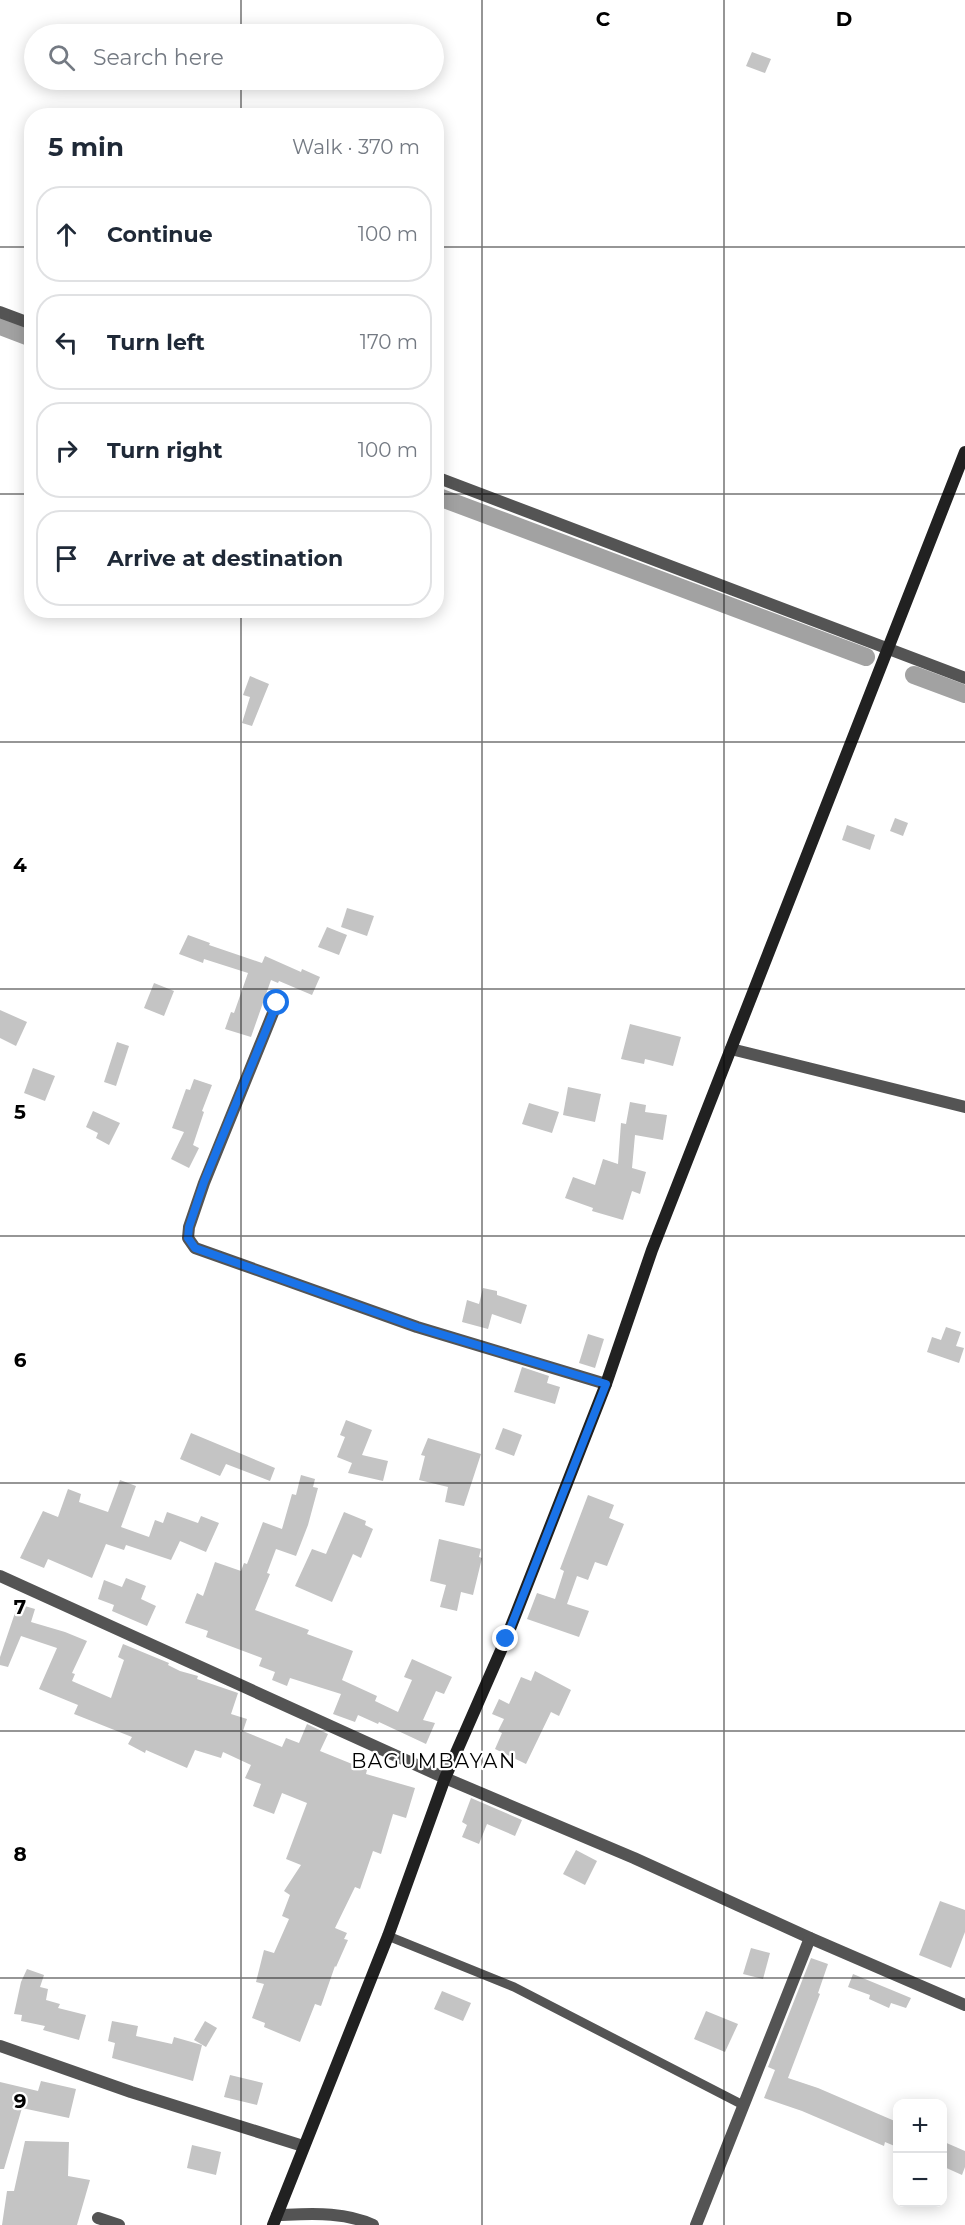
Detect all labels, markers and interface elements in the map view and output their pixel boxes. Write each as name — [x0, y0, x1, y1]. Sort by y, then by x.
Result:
text: C — [596, 7, 611, 31]
text: D — [836, 7, 852, 31]
search box — [24, 24, 444, 90]
icon: search — [45, 41, 78, 74]
text: Search here — [93, 44, 224, 71]
text: 5 min — [48, 131, 124, 163]
text: Walk · 370 m — [292, 135, 420, 159]
icon: ahead — [50, 218, 83, 251]
text: Continue — [107, 221, 213, 248]
text: 100 m — [358, 222, 418, 246]
icon: left — [50, 326, 83, 359]
text: Turn left — [107, 329, 205, 356]
text: 170 m — [360, 330, 418, 354]
icon: right — [50, 434, 83, 467]
text: Turn right — [107, 437, 222, 464]
text: 100 m — [358, 438, 418, 462]
icon: arrive — [50, 542, 83, 575]
text: Arrive at destination — [107, 545, 343, 572]
text: 4 — [13, 853, 27, 877]
route start — [263, 989, 289, 1015]
text: 5 — [14, 1100, 26, 1124]
text: 6 — [14, 1348, 27, 1372]
text: 7 — [14, 1595, 26, 1619]
route end — [492, 1625, 518, 1651]
district label: BAGUMBAYAN — [351, 1749, 517, 1773]
text: 8 — [13, 1842, 27, 1866]
text: 9 — [14, 2089, 26, 2113]
map controls — [893, 2099, 947, 2207]
button: + — [893, 2099, 947, 2153]
button: − — [893, 2153, 947, 2207]

